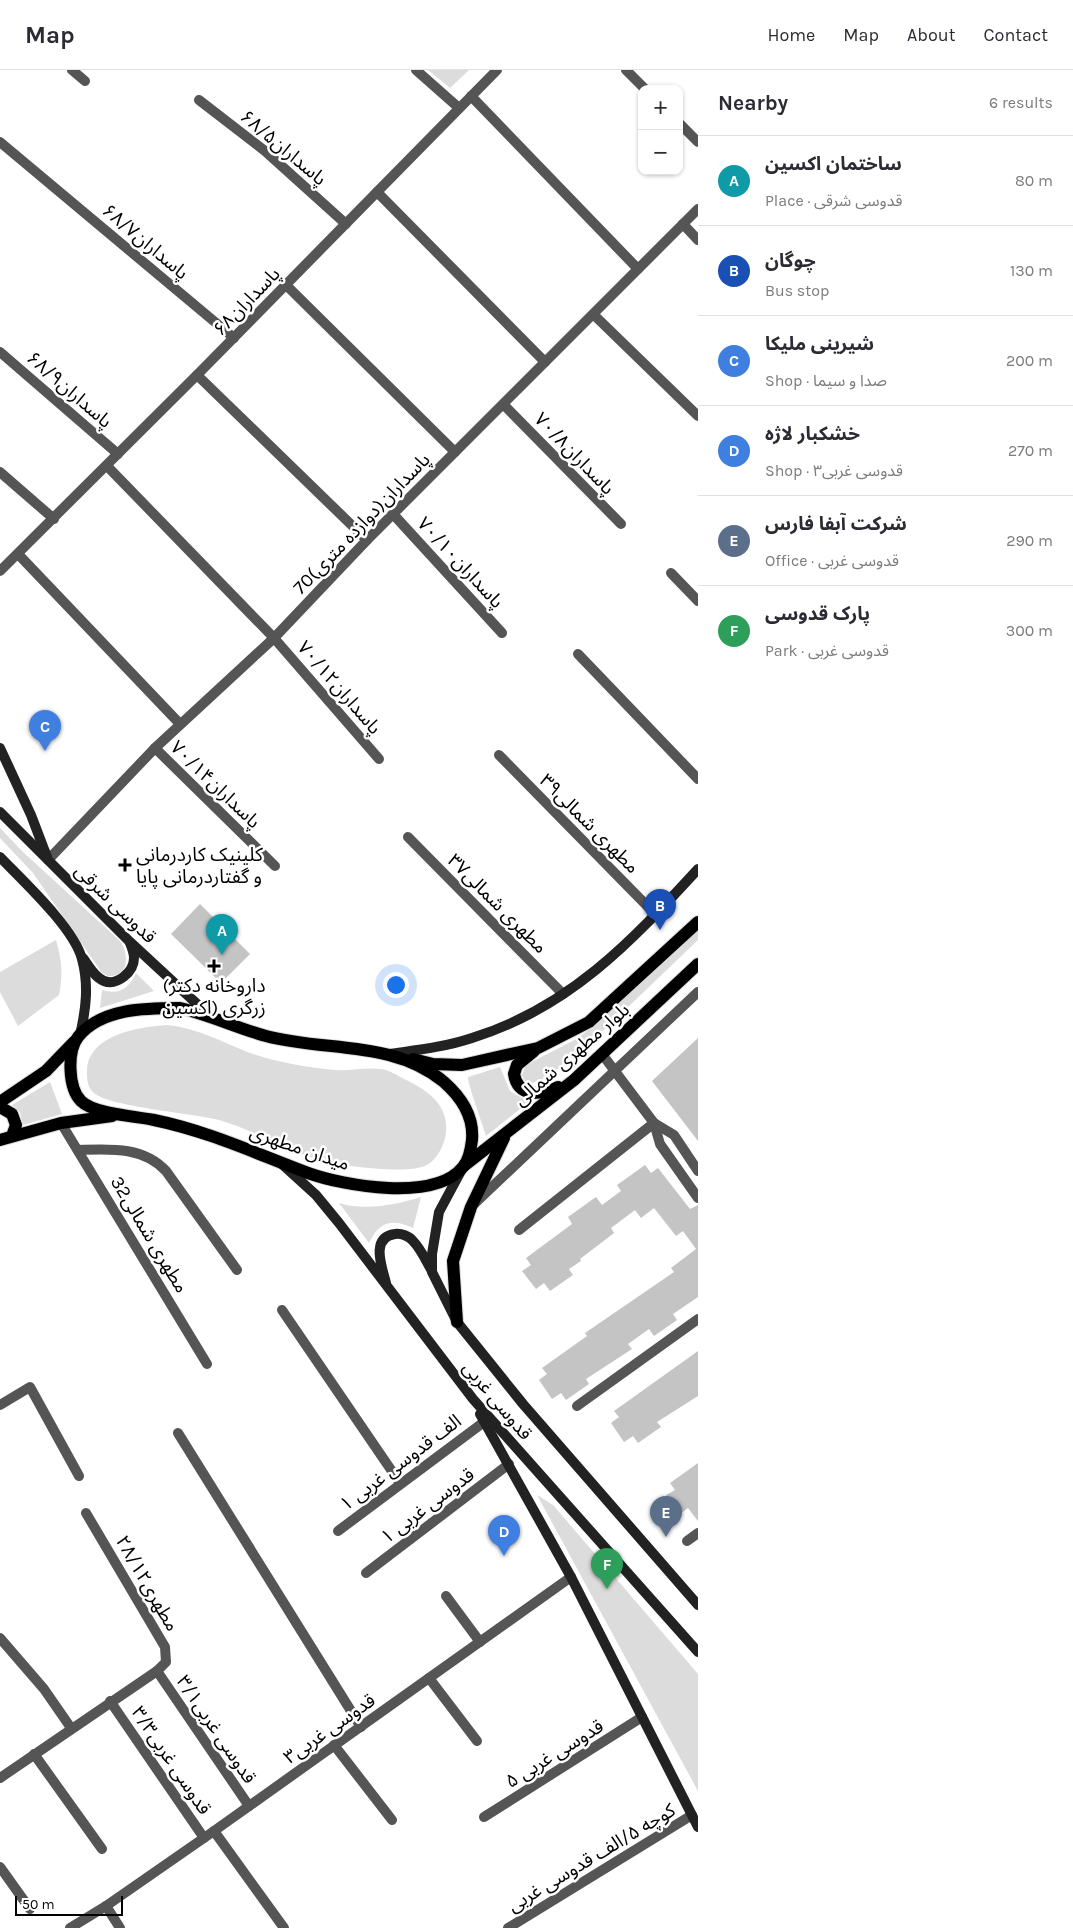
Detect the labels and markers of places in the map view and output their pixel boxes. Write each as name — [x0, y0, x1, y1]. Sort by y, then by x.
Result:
pin: C — [29, 710, 61, 751]
place label: کلینیک کاردرمانی و گفتاردرمانی پایا — [136, 844, 264, 889]
marker: کلینیک کاردرمانی و گفتاردرمانی پایا — [118, 858, 132, 872]
pin: B — [644, 889, 676, 930]
pin: A — [206, 914, 238, 955]
marker: (داروخانه دکتر زرگری (اکسین — [208, 960, 220, 972]
place label: (داروخانه دکتر زرگری (اکسین — [162, 975, 266, 1019]
pin: E — [650, 1496, 682, 1537]
pin: D — [488, 1515, 520, 1556]
pin: F — [591, 1548, 623, 1589]

